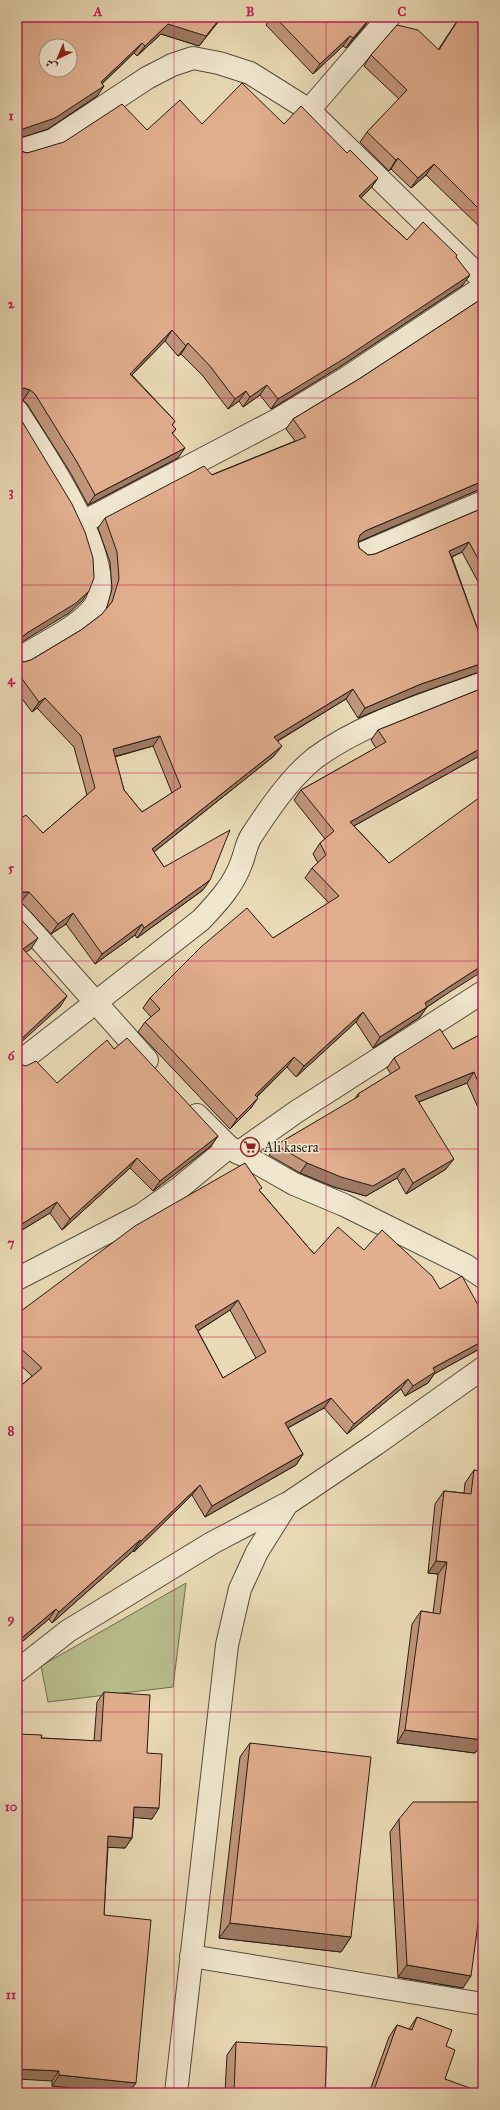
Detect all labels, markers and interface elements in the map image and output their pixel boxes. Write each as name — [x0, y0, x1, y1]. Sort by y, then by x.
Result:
text: A — [93, 4, 103, 20]
text: B — [246, 4, 255, 20]
text: C — [398, 4, 407, 20]
north arrow — [38, 38, 78, 78]
text: ش — [43, 56, 60, 73]
text: 1 — [8, 108, 14, 124]
text: 2 — [8, 296, 15, 312]
text: 3 — [8, 484, 14, 500]
text: 4 — [7, 672, 15, 688]
text: 5 — [8, 860, 15, 876]
text: 6 — [8, 1048, 16, 1064]
supermarket icon: Ali kasera — [239, 1136, 261, 1158]
place label: Ali kasera — [263, 1139, 319, 1156]
text: 7 — [8, 1235, 15, 1251]
text: 8 — [8, 1423, 15, 1439]
text: 9 — [8, 1611, 15, 1627]
text: 10 — [5, 1799, 18, 1815]
text: 11 — [6, 1987, 16, 2003]

